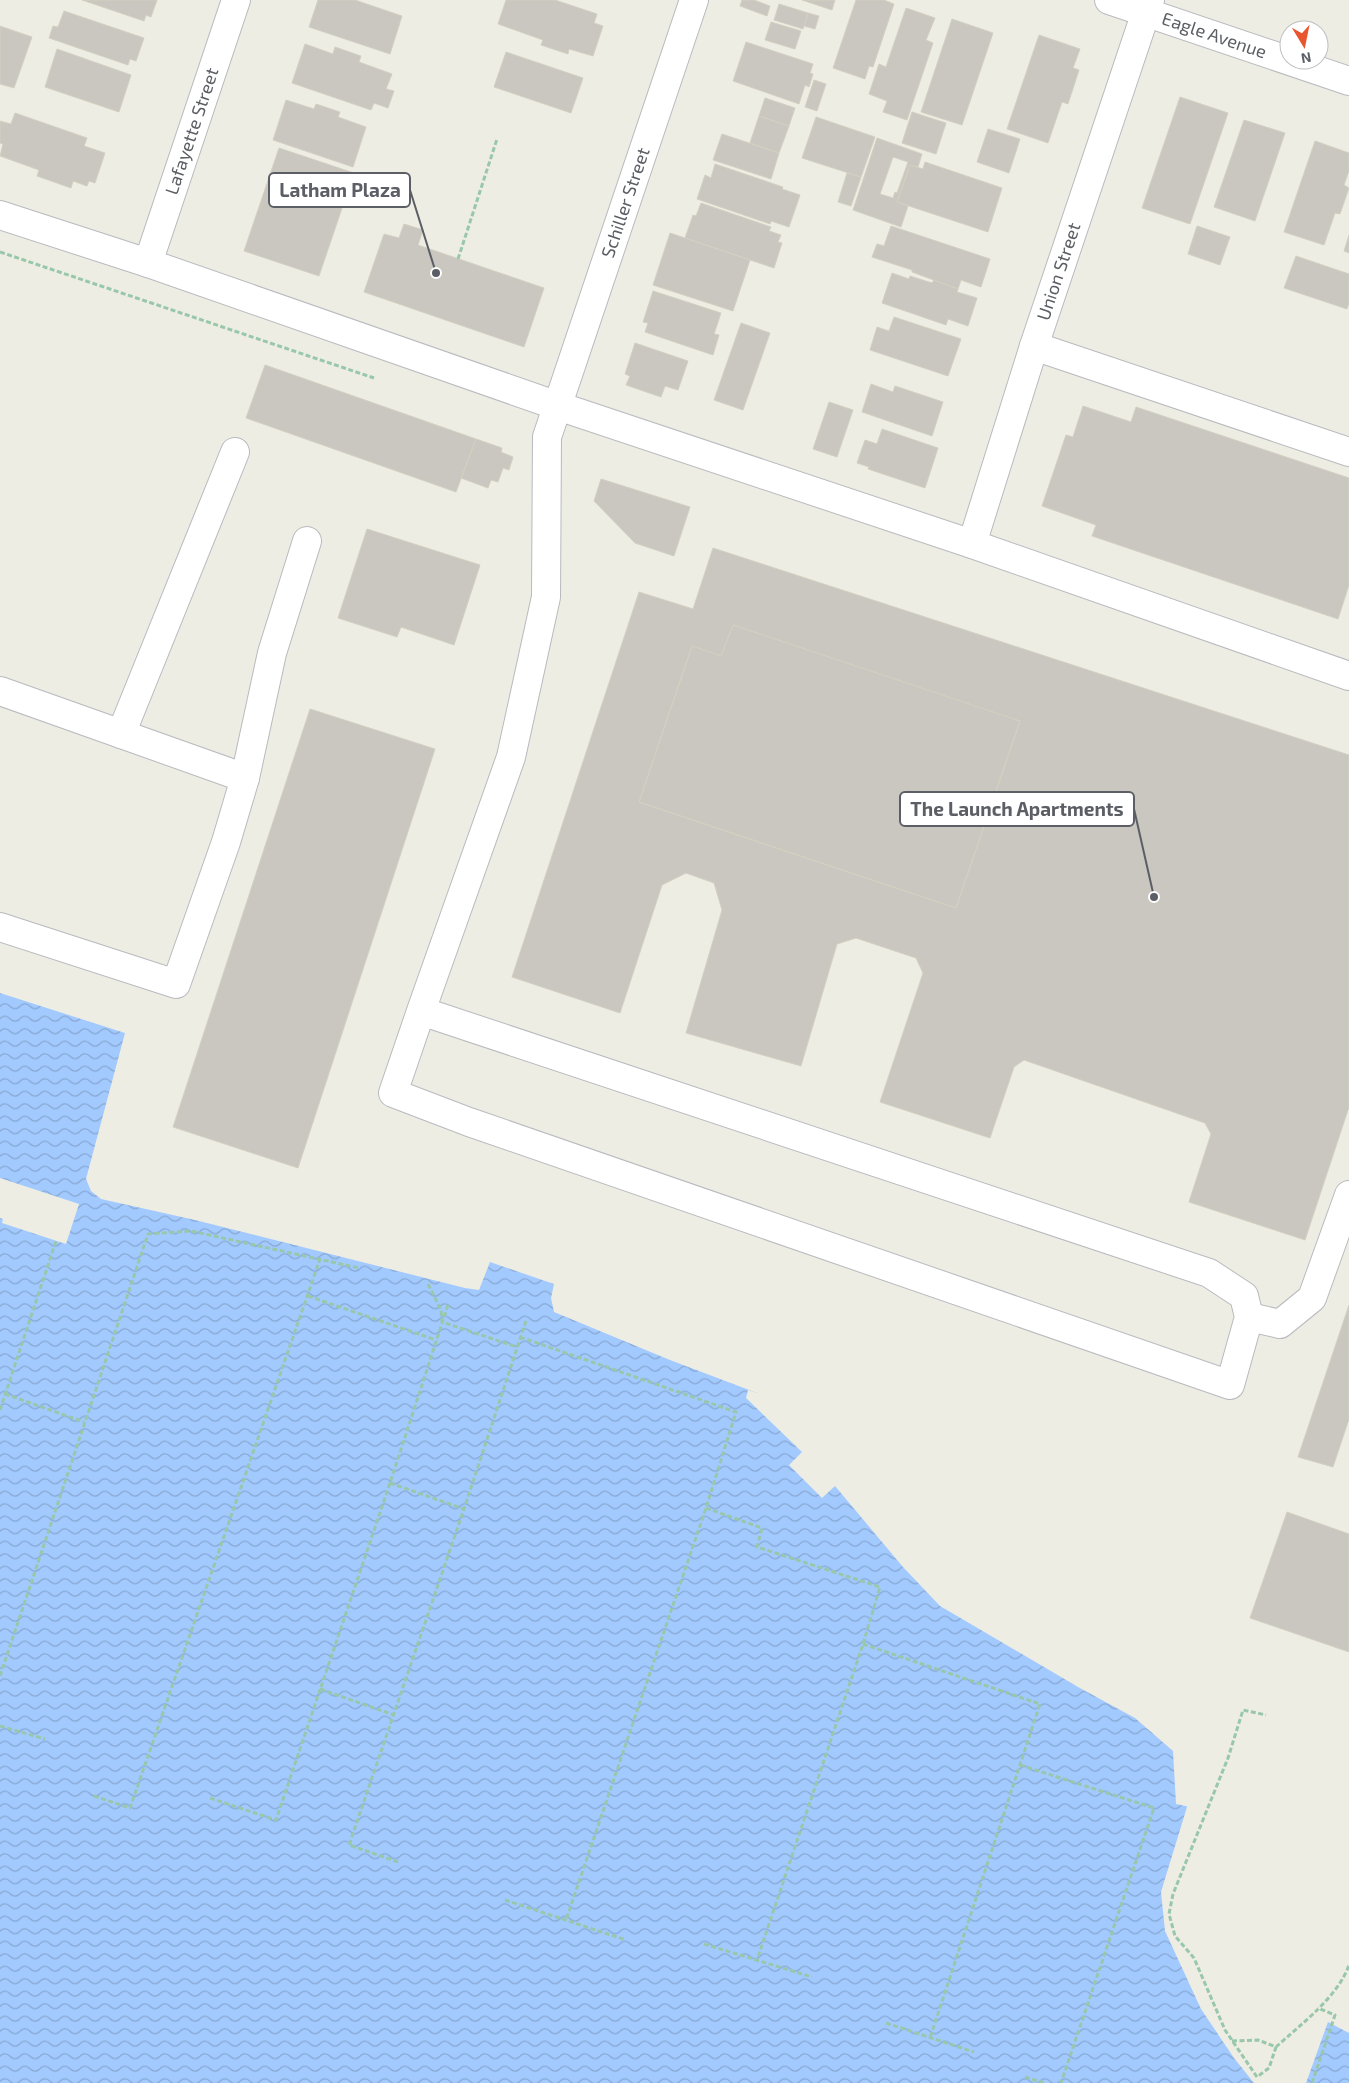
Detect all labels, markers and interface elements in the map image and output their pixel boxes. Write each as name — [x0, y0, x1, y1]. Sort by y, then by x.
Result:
street label: Eagle Avenue — [1159, 7, 1270, 62]
north arrow — [1279, 20, 1329, 70]
text: N — [1300, 49, 1313, 68]
street label: Lafayette Street — [160, 64, 223, 197]
street label: Schiller Street — [596, 144, 654, 261]
callout: Latham Plaza — [269, 173, 410, 207]
text: Latham Plaza — [279, 178, 401, 201]
street label: Union Street — [1031, 219, 1085, 323]
callout: The Launch Apartments — [900, 792, 1134, 826]
text: The Launch Apartments — [910, 797, 1124, 820]

